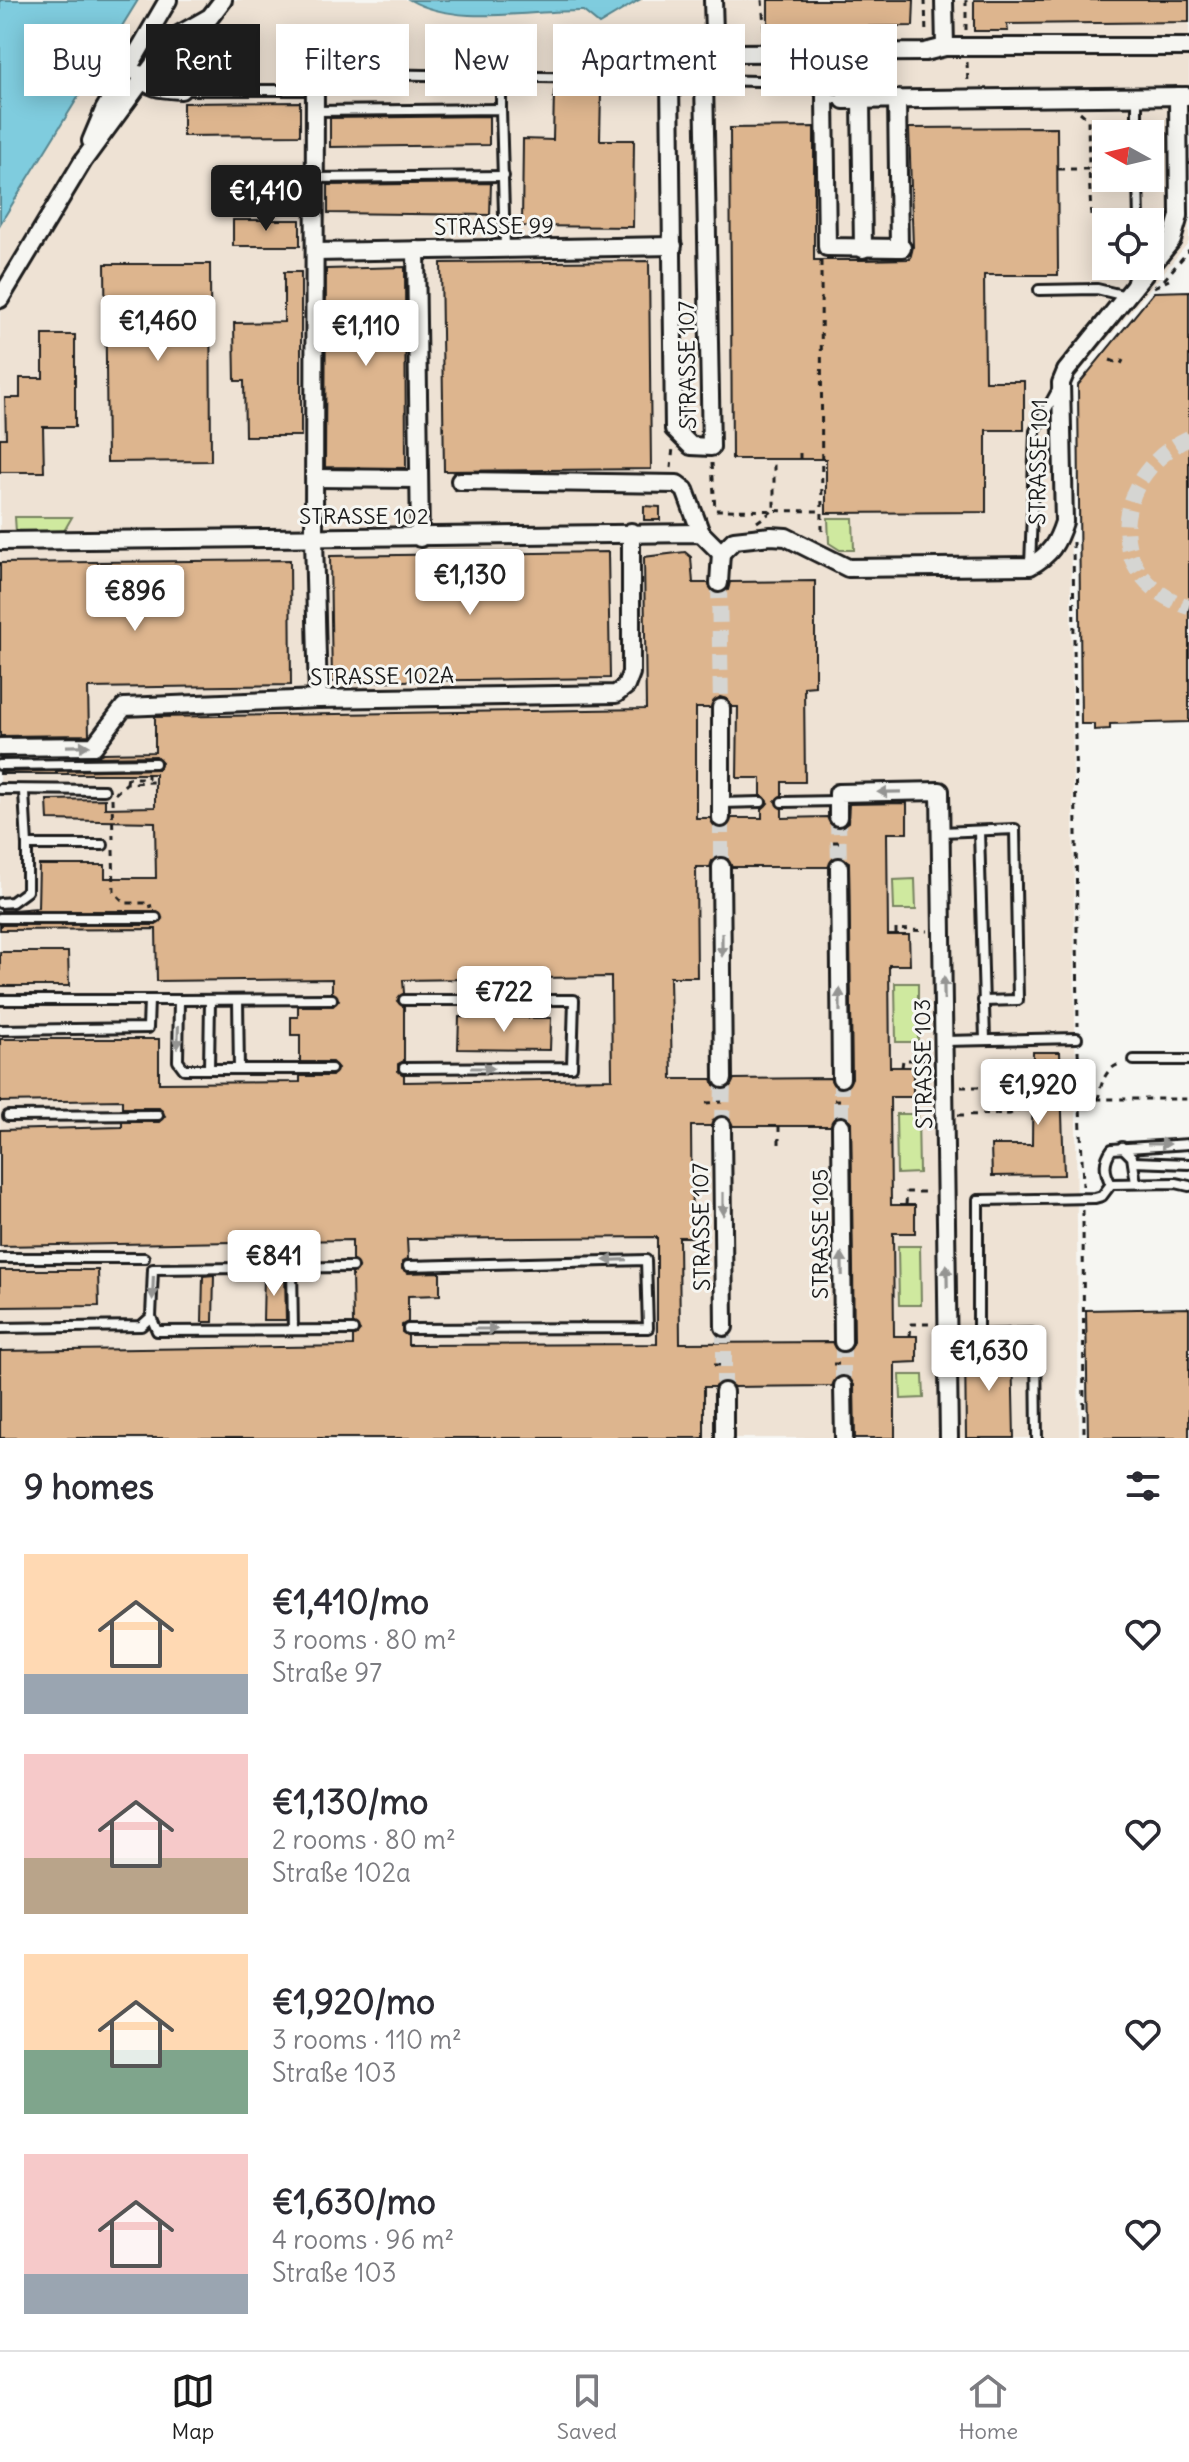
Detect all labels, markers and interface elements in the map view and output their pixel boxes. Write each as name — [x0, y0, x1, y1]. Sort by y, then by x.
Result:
chip: Buy — [24, 24, 130, 96]
chip: Rent — [146, 24, 260, 96]
chip: Filters — [276, 24, 409, 96]
chip: New — [425, 24, 537, 96]
chip: Apartment — [553, 24, 745, 96]
chip: House — [761, 24, 897, 96]
north arrow — [1092, 120, 1164, 192]
map controls — [1092, 120, 1164, 280]
pin: €1,410 — [201, 165, 331, 233]
text: €1,410 — [229, 174, 303, 207]
button: locate — [1092, 208, 1164, 280]
street label: STRASSE 99 — [434, 211, 554, 241]
pin: €1,460 — [93, 295, 223, 363]
pin: €1,110 — [301, 300, 431, 368]
street label: STRASSE 107 — [672, 300, 702, 429]
text: €1,460 — [119, 304, 197, 337]
text: €1,110 — [332, 309, 400, 342]
street label: STRASSE 101 — [1023, 399, 1053, 525]
street label: STRASSE 102 — [299, 502, 429, 530]
pin: €1,130 — [405, 549, 535, 617]
text: €1,130 — [433, 558, 507, 591]
pin: €896 — [88, 565, 182, 633]
text: €896 — [104, 574, 166, 607]
street label: STRASSE 102A — [310, 661, 454, 691]
one-way arrow — [66, 740, 91, 752]
one-way arrow — [876, 786, 901, 798]
one-way arrow — [716, 933, 728, 958]
pin: €722 — [457, 966, 551, 1034]
text: €722 — [475, 975, 533, 1008]
one-way arrow — [937, 975, 950, 1000]
one-way arrow — [834, 987, 846, 1012]
street label: STRASSE 103 — [908, 999, 938, 1129]
one-way arrow — [172, 1025, 185, 1050]
pin: €1,920 — [973, 1059, 1103, 1127]
one-way arrow — [470, 1062, 495, 1074]
text: €1,920 — [999, 1068, 1077, 1101]
one-way arrow — [1147, 1138, 1172, 1151]
street label: STRASSE 107 — [686, 1162, 716, 1291]
street label: STRASSE 105 — [806, 1169, 834, 1299]
one-way arrow — [717, 1192, 729, 1217]
pin: €841 — [227, 1230, 321, 1298]
text: €841 — [246, 1239, 302, 1272]
one-way arrow — [836, 1251, 848, 1276]
one-way arrow — [602, 1254, 627, 1267]
one-way arrow — [941, 1263, 953, 1288]
one-way arrow — [146, 1276, 159, 1301]
one-way arrow — [474, 1323, 499, 1335]
pin: €1,630 — [924, 1325, 1054, 1393]
text: €1,630 — [949, 1334, 1029, 1367]
icon: filters — [1121, 1464, 1165, 1508]
text: 9 homes — [24, 1465, 154, 1508]
text: €1,410/mo — [272, 1580, 429, 1623]
icon: home — [88, 1586, 184, 1682]
icon: heart — [1121, 1612, 1165, 1656]
text: 3 rooms · 80 m² — [272, 1623, 456, 1656]
text: Straße 97 — [272, 1656, 382, 1689]
text: €1,130/mo — [272, 1780, 428, 1823]
icon: home — [88, 1786, 184, 1882]
icon: heart — [1121, 1812, 1165, 1856]
text: 2 rooms · 80 m² — [272, 1823, 456, 1856]
text: Straße 102a — [272, 1856, 411, 1889]
text: €1,920/mo — [272, 1980, 435, 2023]
icon: home — [88, 1986, 184, 2082]
icon: heart — [1121, 2012, 1165, 2056]
text: 3 rooms · 110 m² — [272, 2023, 462, 2056]
text: Straße 103 — [272, 2056, 397, 2089]
text: €1,630/mo — [272, 2180, 436, 2223]
icon: home — [88, 2186, 184, 2282]
icon: heart — [1121, 2212, 1165, 2256]
text: 4 rooms · 96 m² — [272, 2223, 454, 2256]
text: Straße 103 — [272, 2256, 397, 2289]
tab: Map — [171, 2369, 215, 2445]
tab: Saved — [557, 2369, 617, 2445]
tab: Home — [959, 2369, 1018, 2445]

